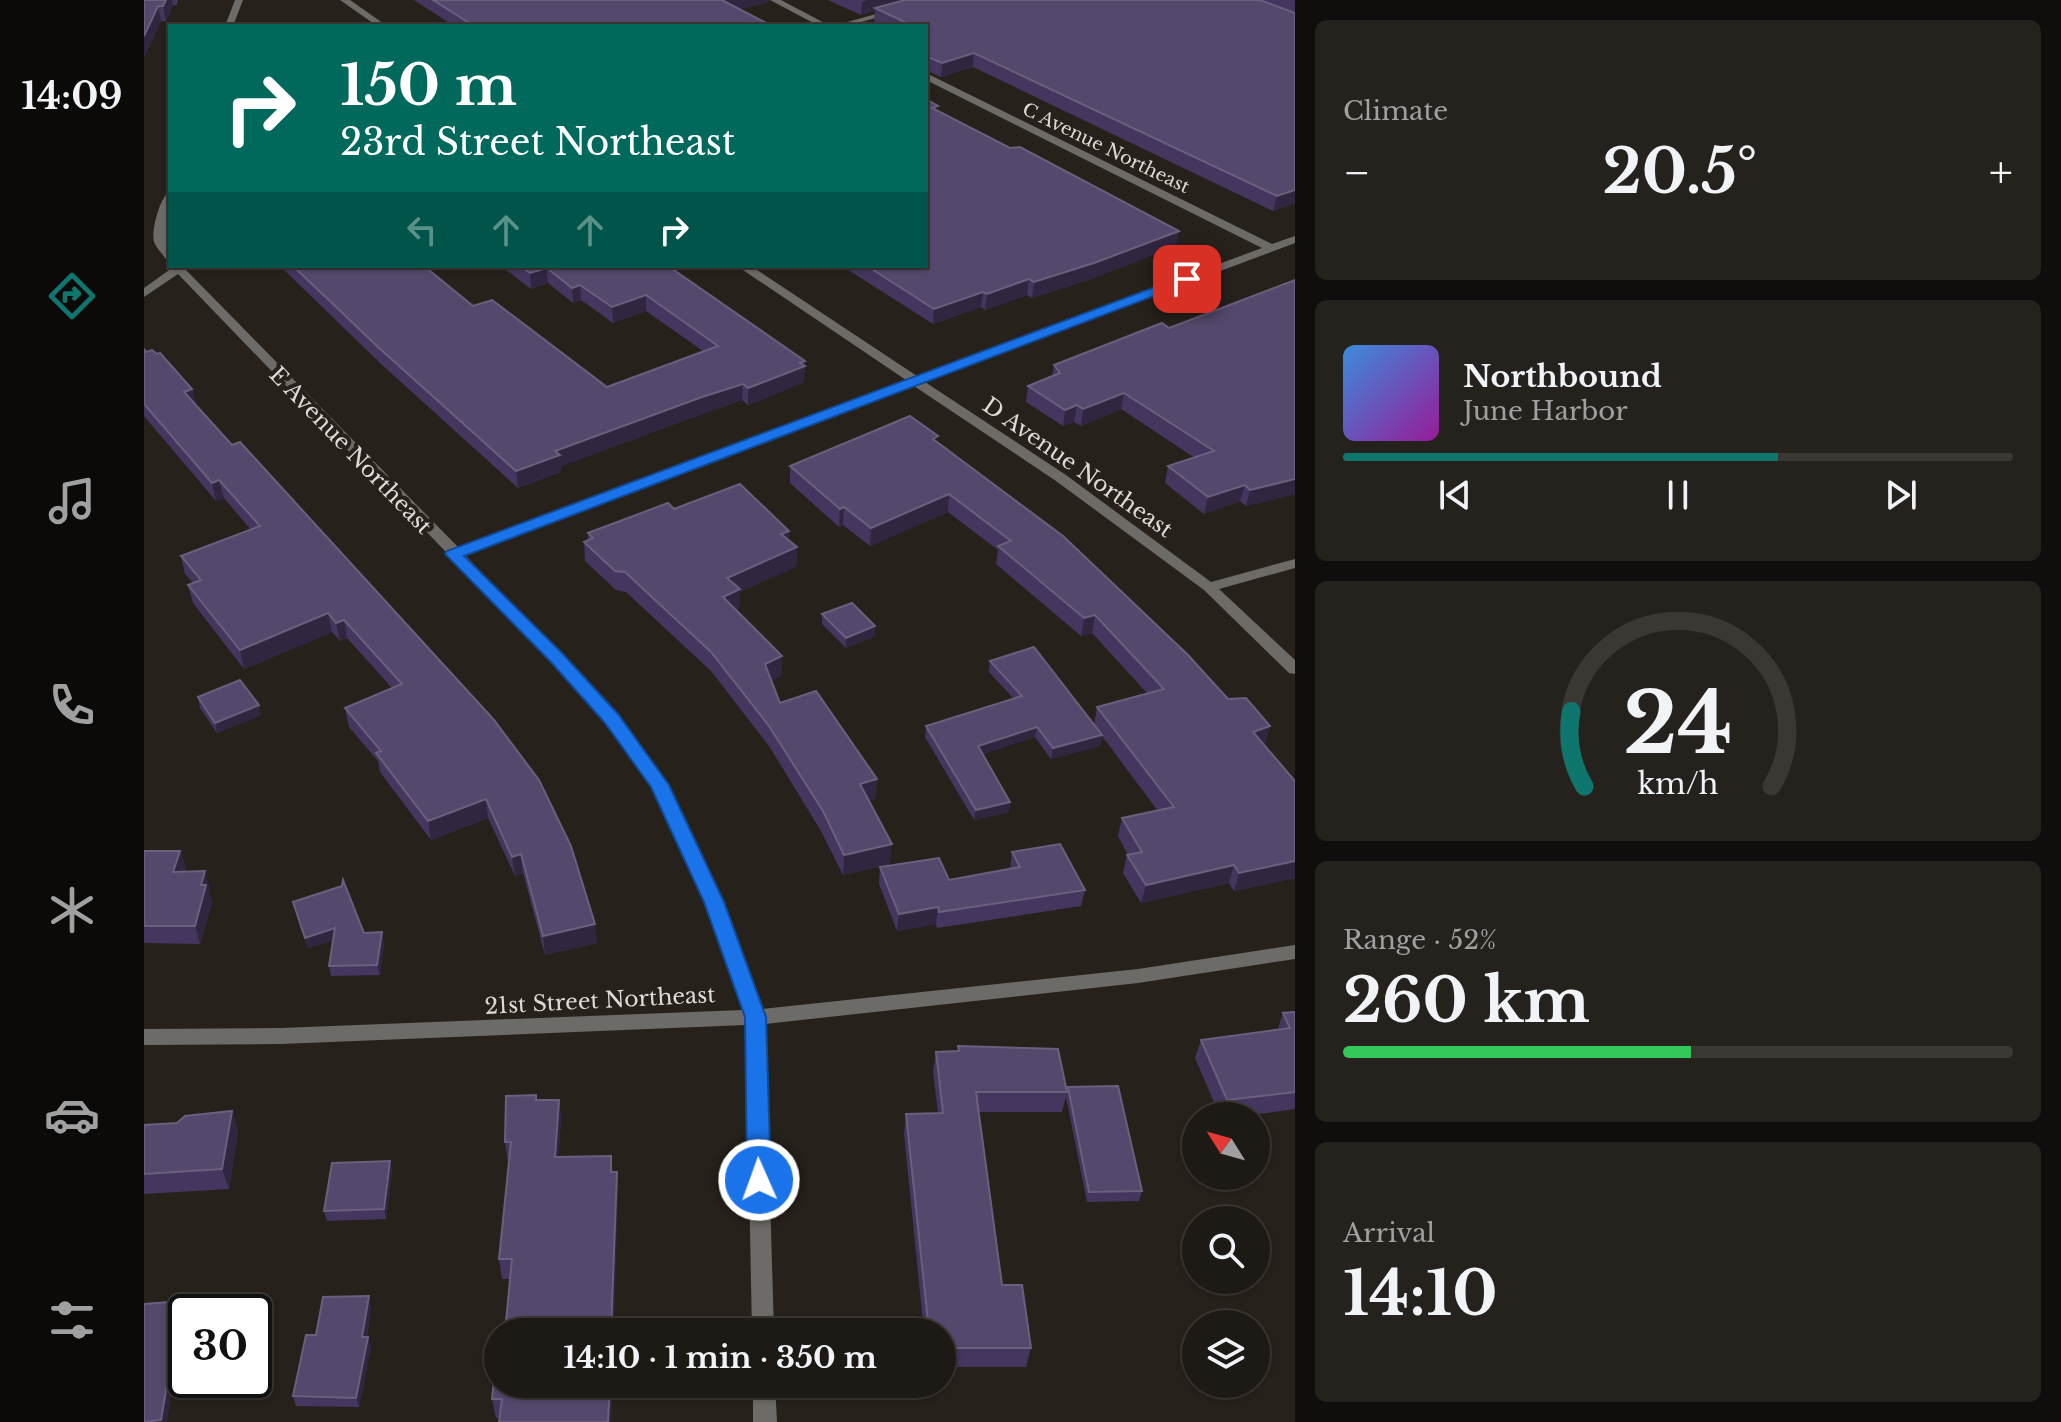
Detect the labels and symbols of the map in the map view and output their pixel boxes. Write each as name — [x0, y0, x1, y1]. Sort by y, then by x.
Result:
street label: C Avenue Northeast — [1019, 98, 1193, 198]
pin — [1153, 245, 1221, 313]
street label: E Avenue Northeast — [264, 361, 438, 540]
street label: D Avenue Northeast — [978, 392, 1178, 544]
street label: 21st Street Northeast — [484, 981, 717, 1020]
north arrow — [1182, 1102, 1270, 1190]
position arrow — [717, 1138, 801, 1222]
speed limit sign: 30 — [168, 1294, 272, 1398]

